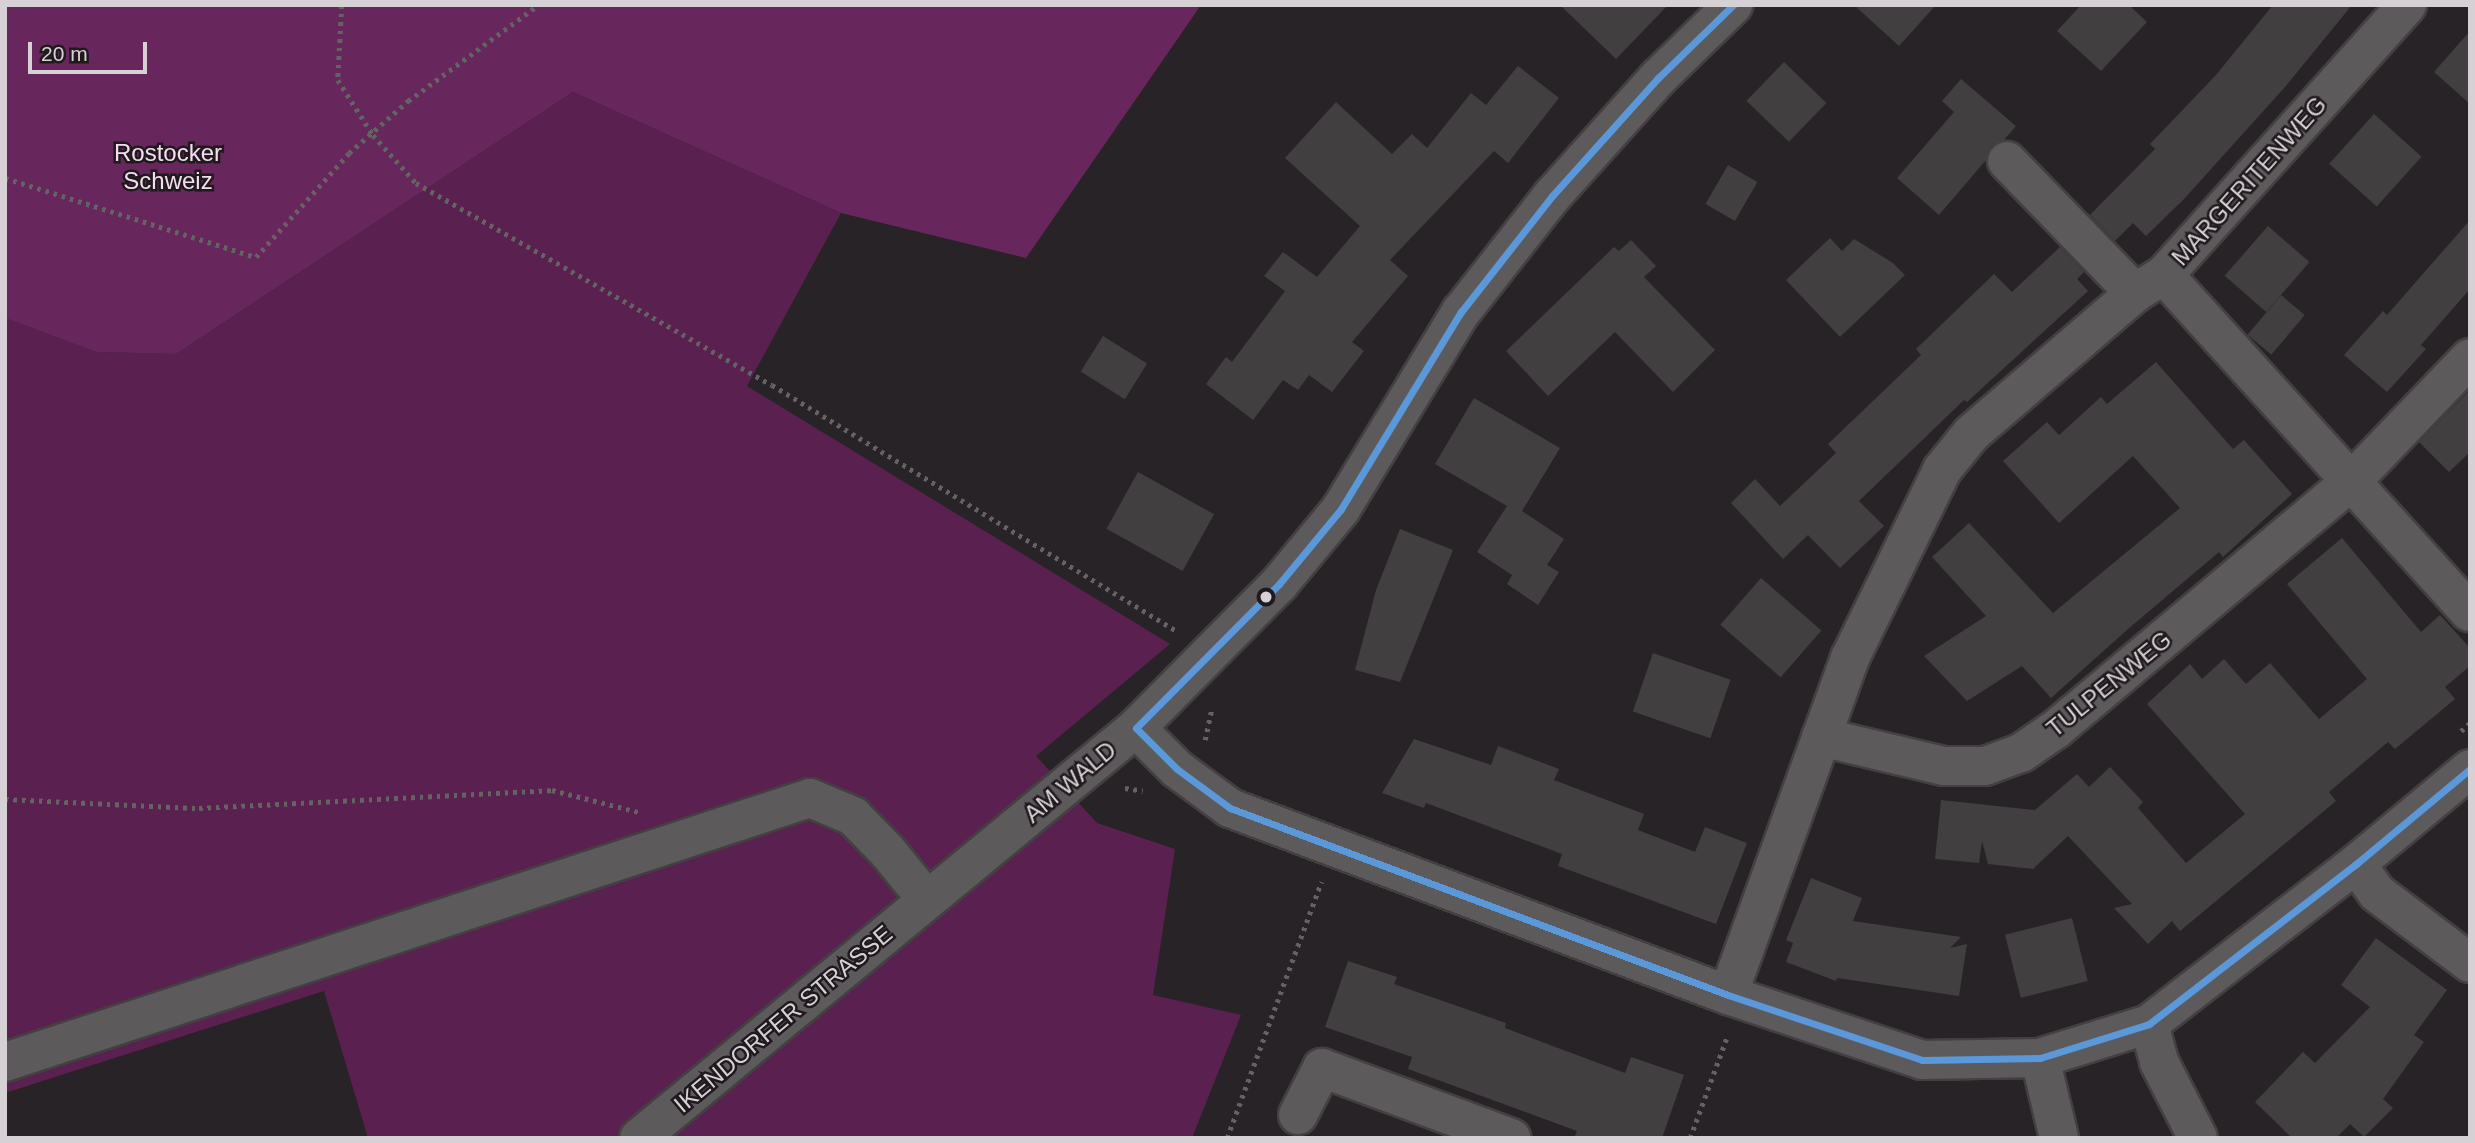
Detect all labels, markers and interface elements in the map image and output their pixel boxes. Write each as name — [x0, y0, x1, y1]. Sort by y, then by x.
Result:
scale bar — [32, 28, 150, 72]
text: 20 m — [41, 42, 88, 65]
street label: MARGERITENWEG — [2166, 91, 2332, 271]
park label: Rostocker Schweiz — [114, 139, 222, 195]
unlabelled marker — [1259, 590, 1273, 604]
street label: TULPENWEG — [2041, 625, 2177, 743]
street label: AM WALD — [1018, 735, 1122, 829]
street label: IKENDORFER STRASSE — [668, 919, 898, 1119]

